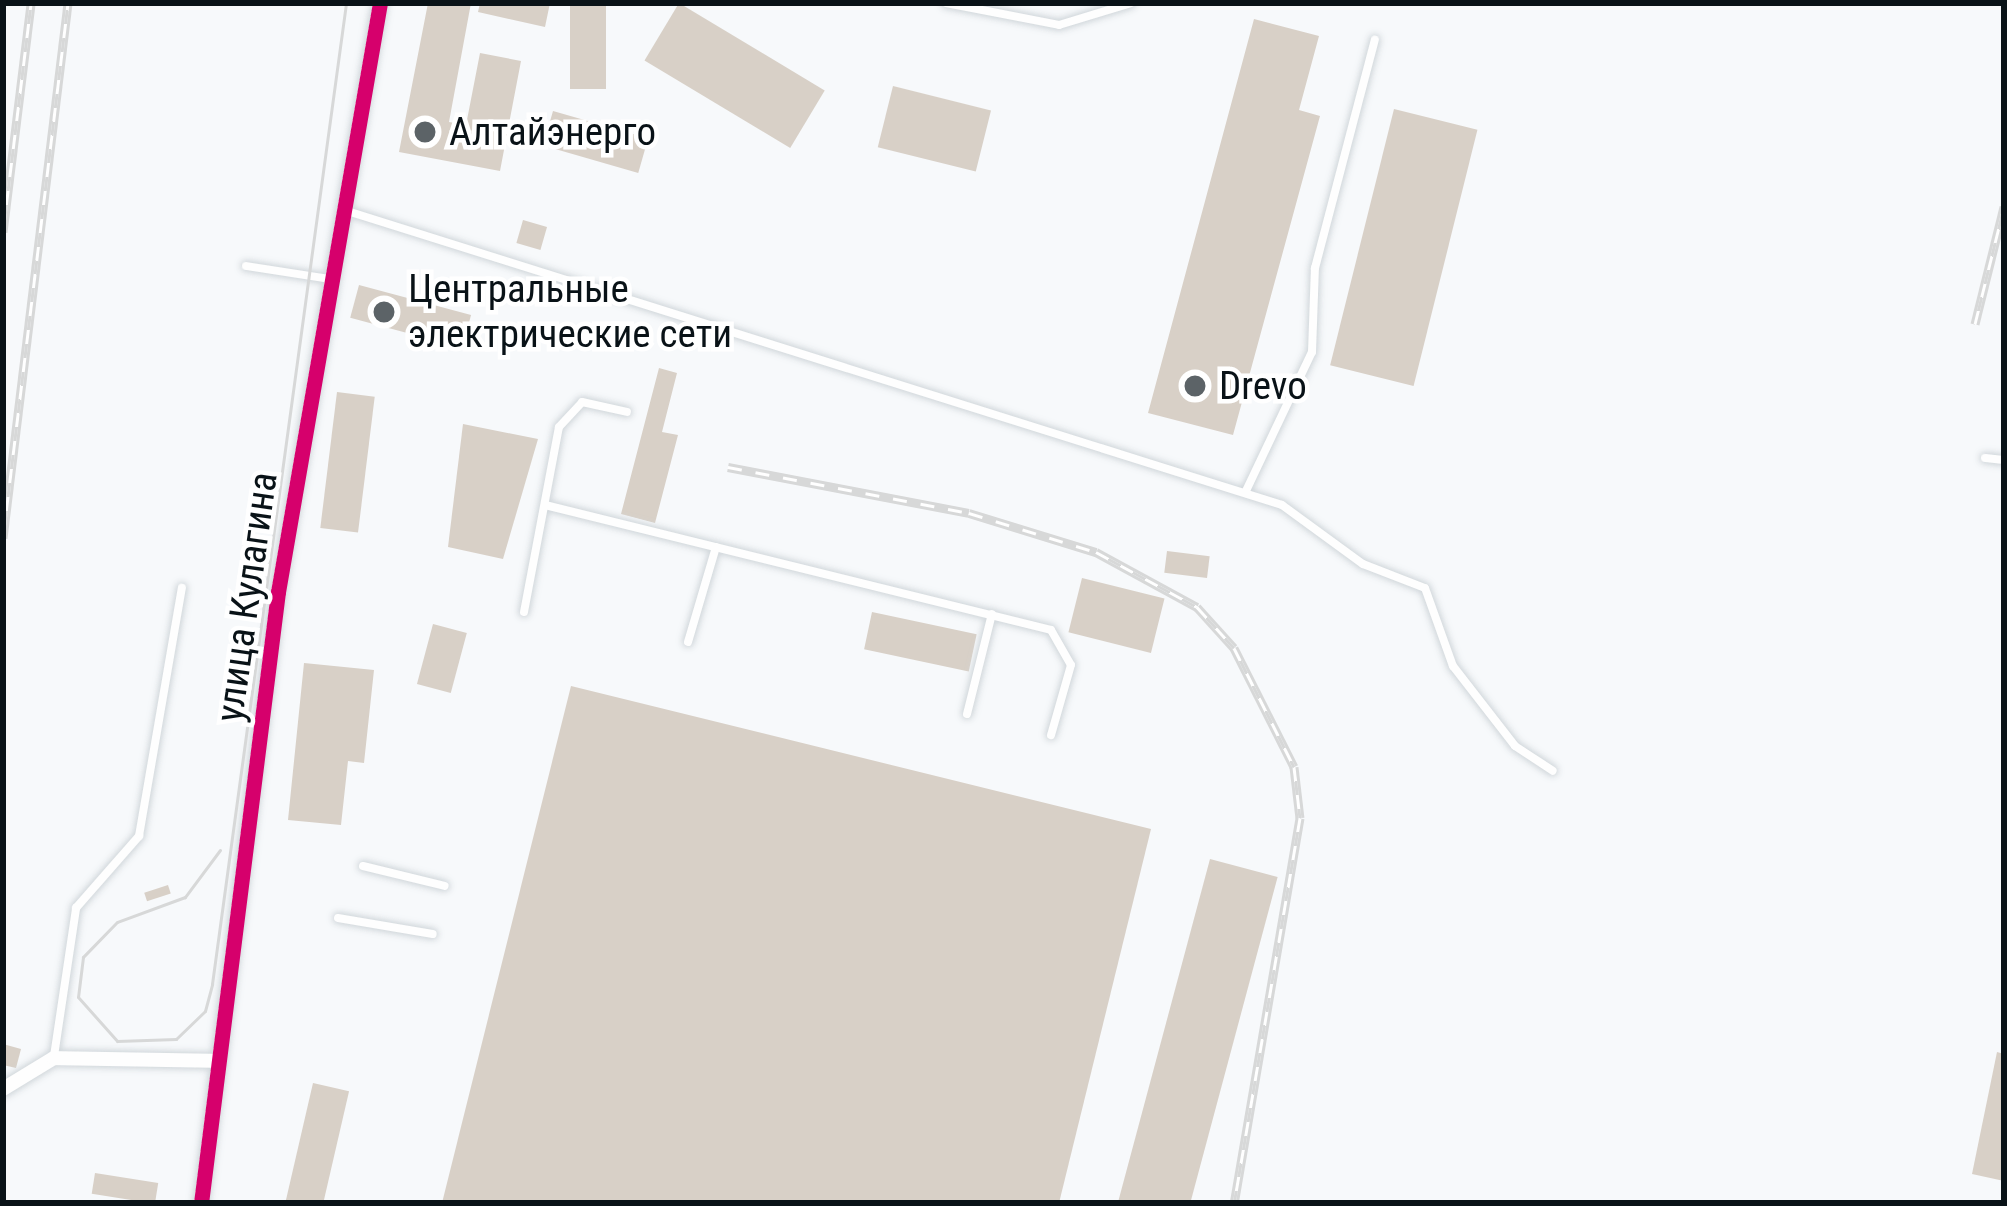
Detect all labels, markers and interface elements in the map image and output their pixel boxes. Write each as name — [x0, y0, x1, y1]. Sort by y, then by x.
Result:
place label: Алтайэнерго — [449, 109, 656, 155]
marker: Алтайэнерго — [412, 119, 438, 145]
place label: Центральные электрические сети — [408, 267, 732, 358]
marker: Центральные электрические сети — [371, 299, 397, 325]
place label: Drevo — [1219, 363, 1307, 409]
marker: Drevo — [1182, 373, 1208, 399]
street label: улица Кулагина — [206, 469, 288, 725]

